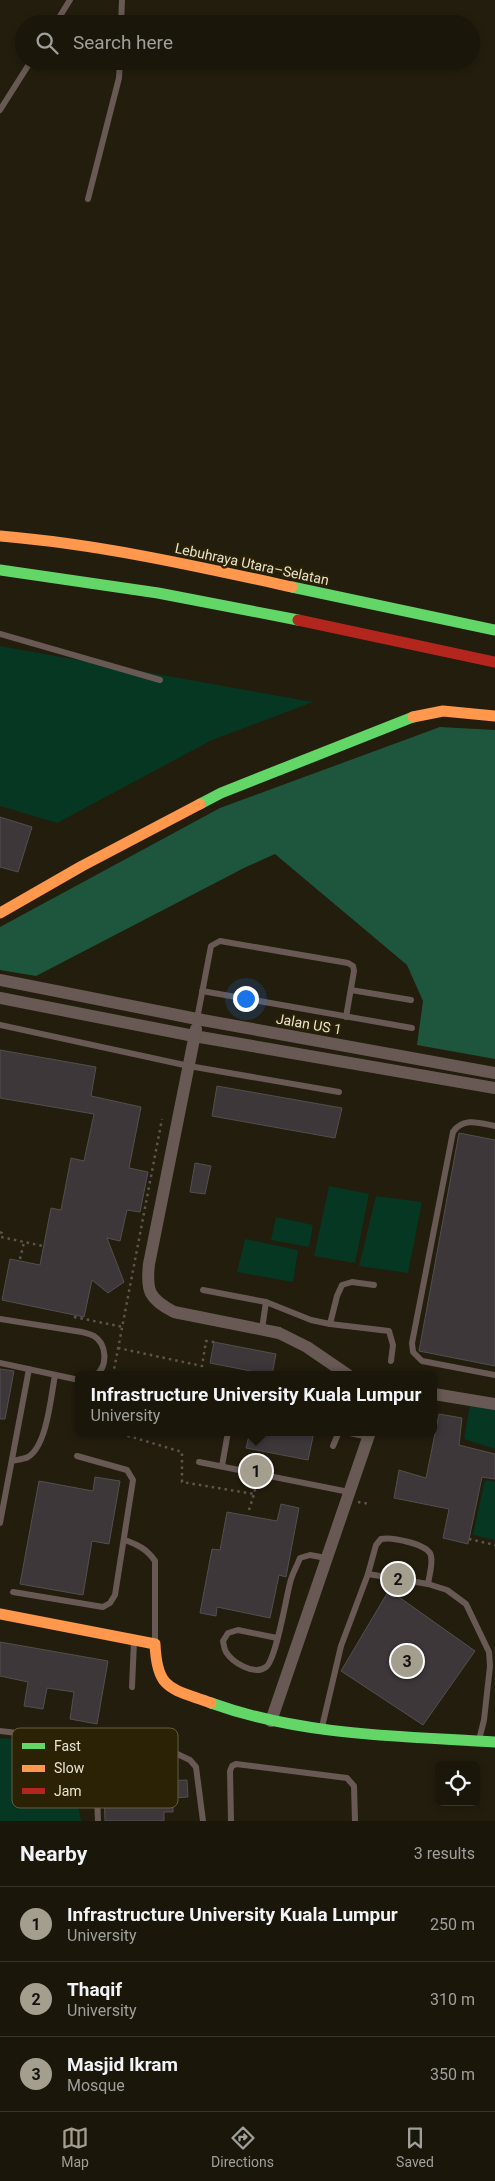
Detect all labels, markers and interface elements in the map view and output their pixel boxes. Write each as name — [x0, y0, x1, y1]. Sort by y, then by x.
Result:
search box — [15, 15, 480, 70]
icon: search — [33, 29, 61, 57]
text: Search here — [73, 31, 173, 54]
street label: Lebuhraya Utara–Selatan — [174, 540, 330, 588]
your location — [233, 986, 259, 1012]
street label: Jalan US 1 — [275, 1010, 343, 1038]
popup — [75, 1371, 437, 1436]
text: Infrastructure University Kuala Lumpur — [91, 1383, 421, 1406]
text: University — [91, 1406, 160, 1425]
pin: 1 — [240, 1452, 272, 1490]
pin: 2 — [382, 1560, 414, 1598]
pin: 3 — [391, 1642, 423, 1680]
legend — [12, 1728, 178, 1808]
text: Fast — [54, 1738, 81, 1754]
text: Slow — [54, 1760, 85, 1776]
map controls — [435, 1761, 480, 1806]
button: locate — [435, 1761, 480, 1806]
text: Jam — [54, 1783, 82, 1799]
text: Nearby — [20, 1842, 87, 1866]
text: 3 results — [414, 1844, 475, 1863]
text: Infrastructure University Kuala Lumpur — [67, 1903, 398, 1926]
text: 1 — [31, 1915, 41, 1934]
text: 250 m — [430, 1915, 475, 1934]
text: University — [67, 1926, 137, 1945]
text: Thaqif — [67, 1978, 122, 2001]
text: 2 — [31, 1990, 41, 2009]
text: 310 m — [430, 1990, 475, 2009]
text: University — [67, 2001, 137, 2020]
text: Masjid Ikram — [67, 2053, 178, 2076]
text: 3 — [31, 2065, 41, 2084]
text: 350 m — [430, 2065, 475, 2084]
text: Mosque — [67, 2076, 125, 2095]
tab: Map — [61, 2124, 89, 2170]
tab: Directions — [211, 2124, 274, 2170]
tab: Saved — [396, 2124, 434, 2170]

